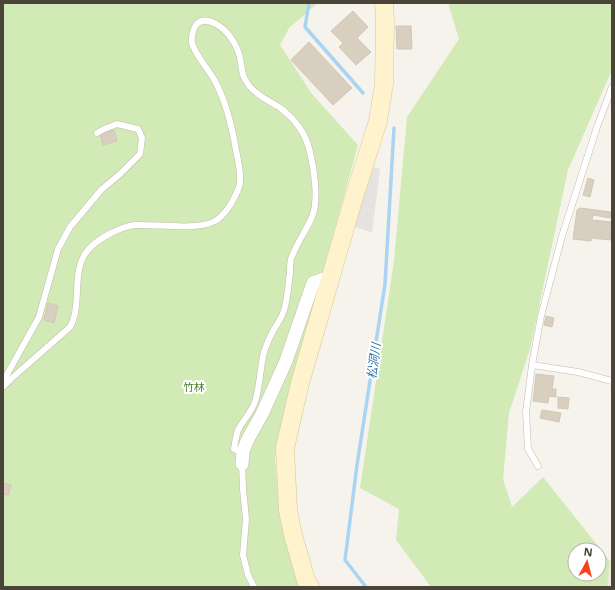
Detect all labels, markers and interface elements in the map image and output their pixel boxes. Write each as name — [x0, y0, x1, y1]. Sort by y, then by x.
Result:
water label: 松洞川 — [363, 340, 385, 380]
park label: 竹林 — [183, 379, 205, 394]
north arrow — [567, 542, 607, 582]
text: N — [583, 544, 594, 560]

